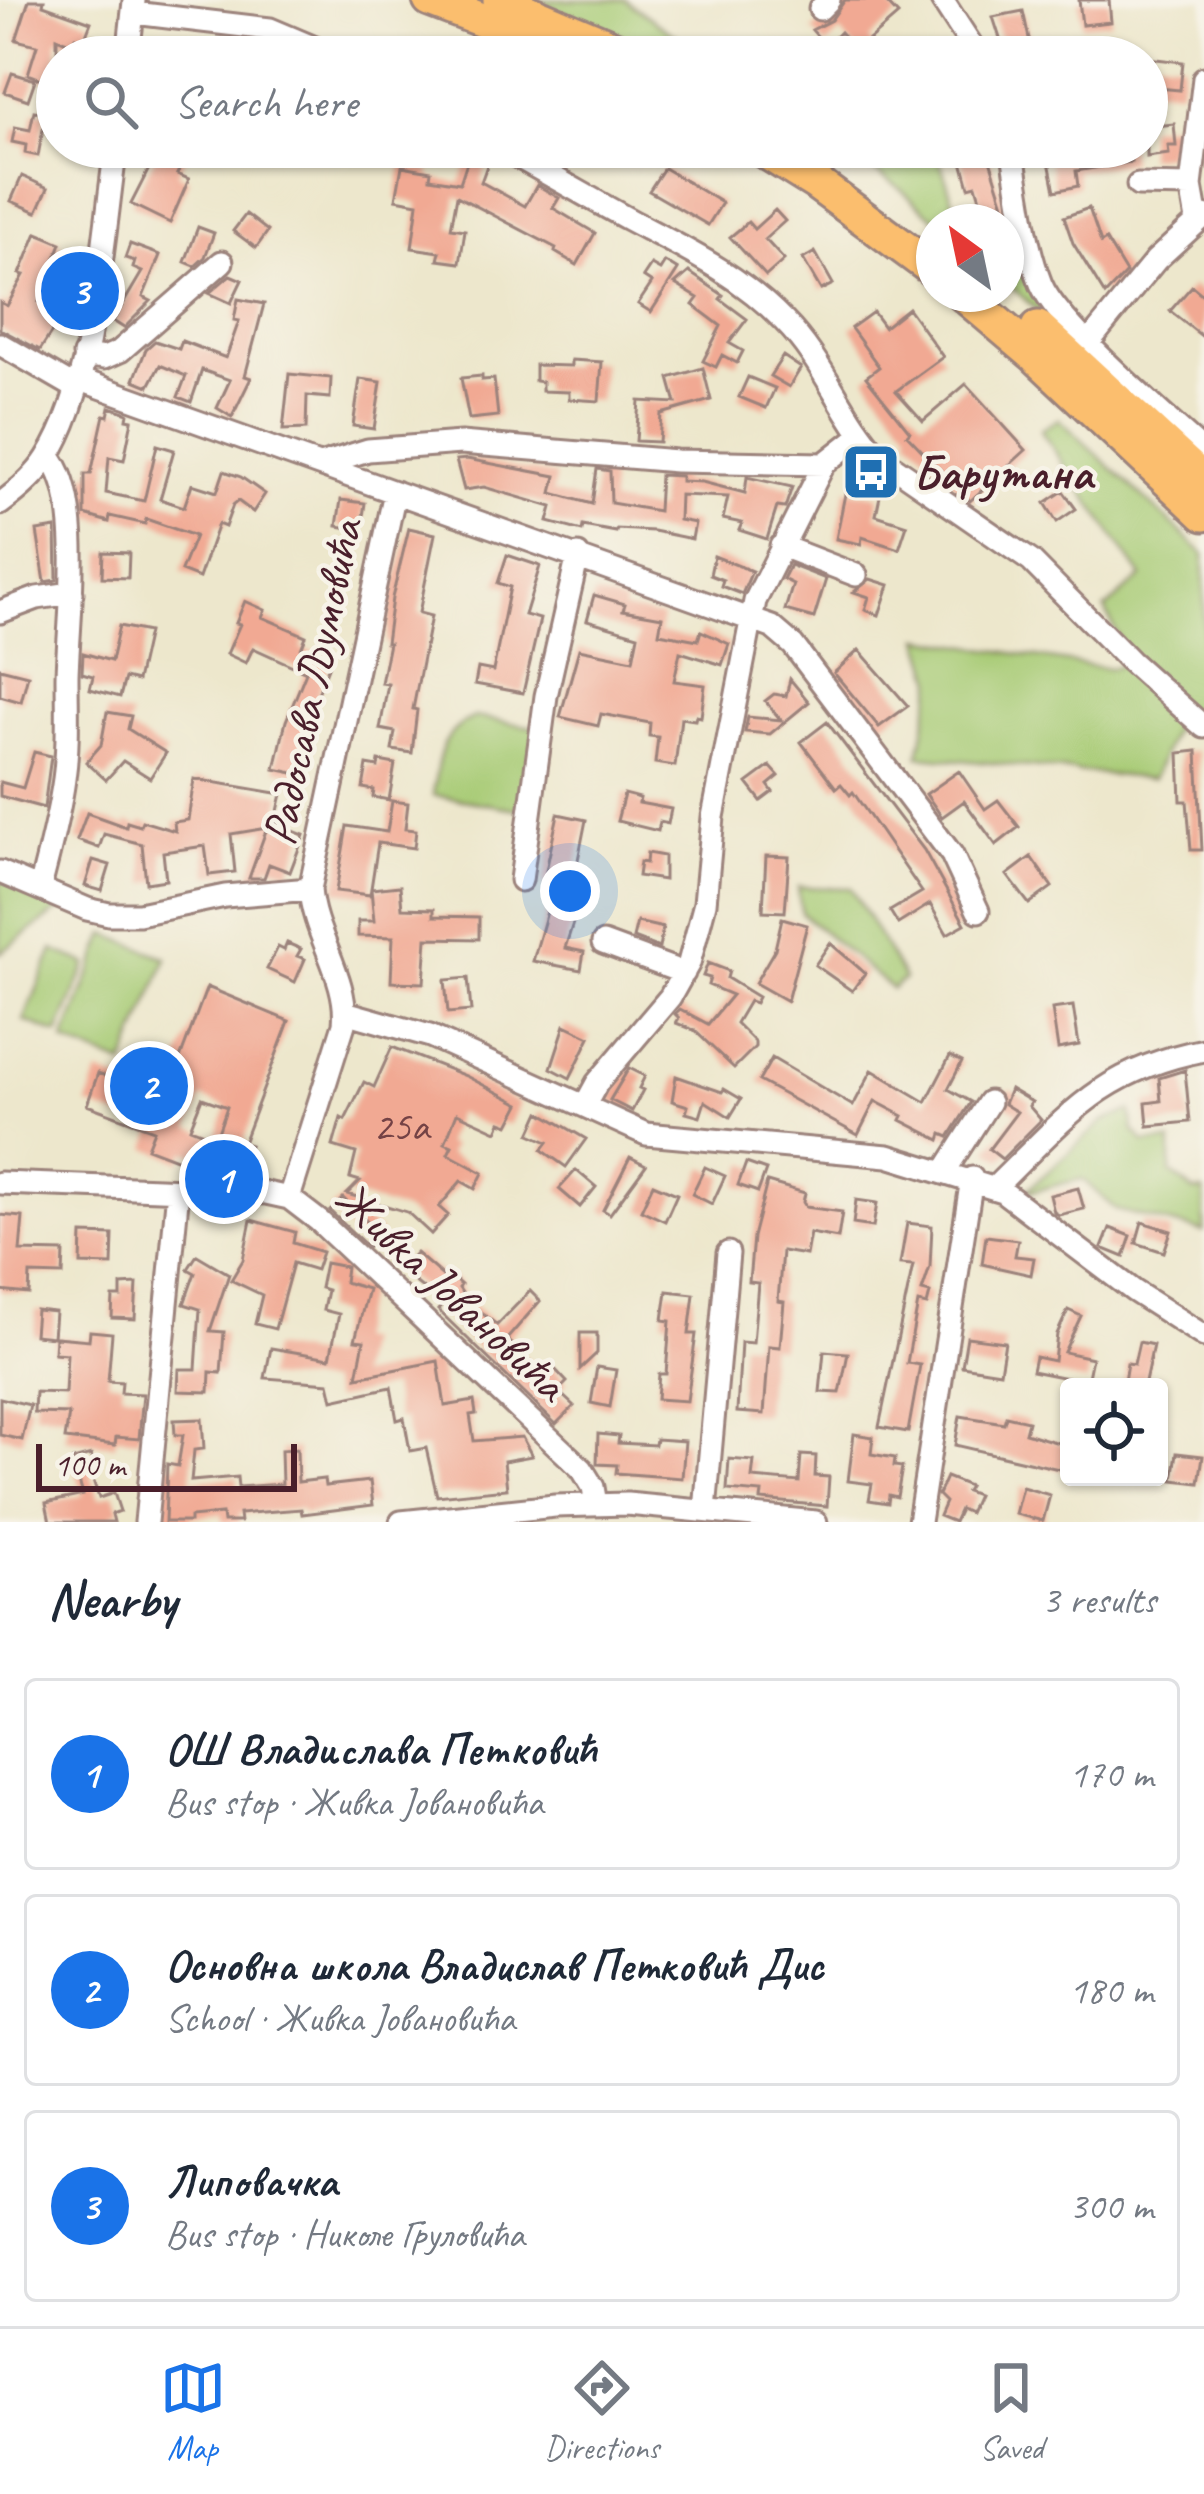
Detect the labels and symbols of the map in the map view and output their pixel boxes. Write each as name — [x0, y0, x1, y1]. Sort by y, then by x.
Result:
north arrow — [916, 204, 1024, 312]
pin: 3 — [41, 246, 119, 336]
bus stop icon: Барутана — [840, 441, 902, 503]
place label: Барутана — [913, 443, 1096, 503]
street label: Радосава Љумовића — [248, 511, 376, 850]
your location — [540, 861, 600, 921]
pin: 2 — [110, 1041, 188, 1131]
house number: 25a — [373, 1100, 432, 1153]
pin: 1 — [185, 1134, 263, 1224]
street label: Живка Јовановића — [323, 1168, 582, 1415]
scale bar — [36, 1438, 297, 1491]

